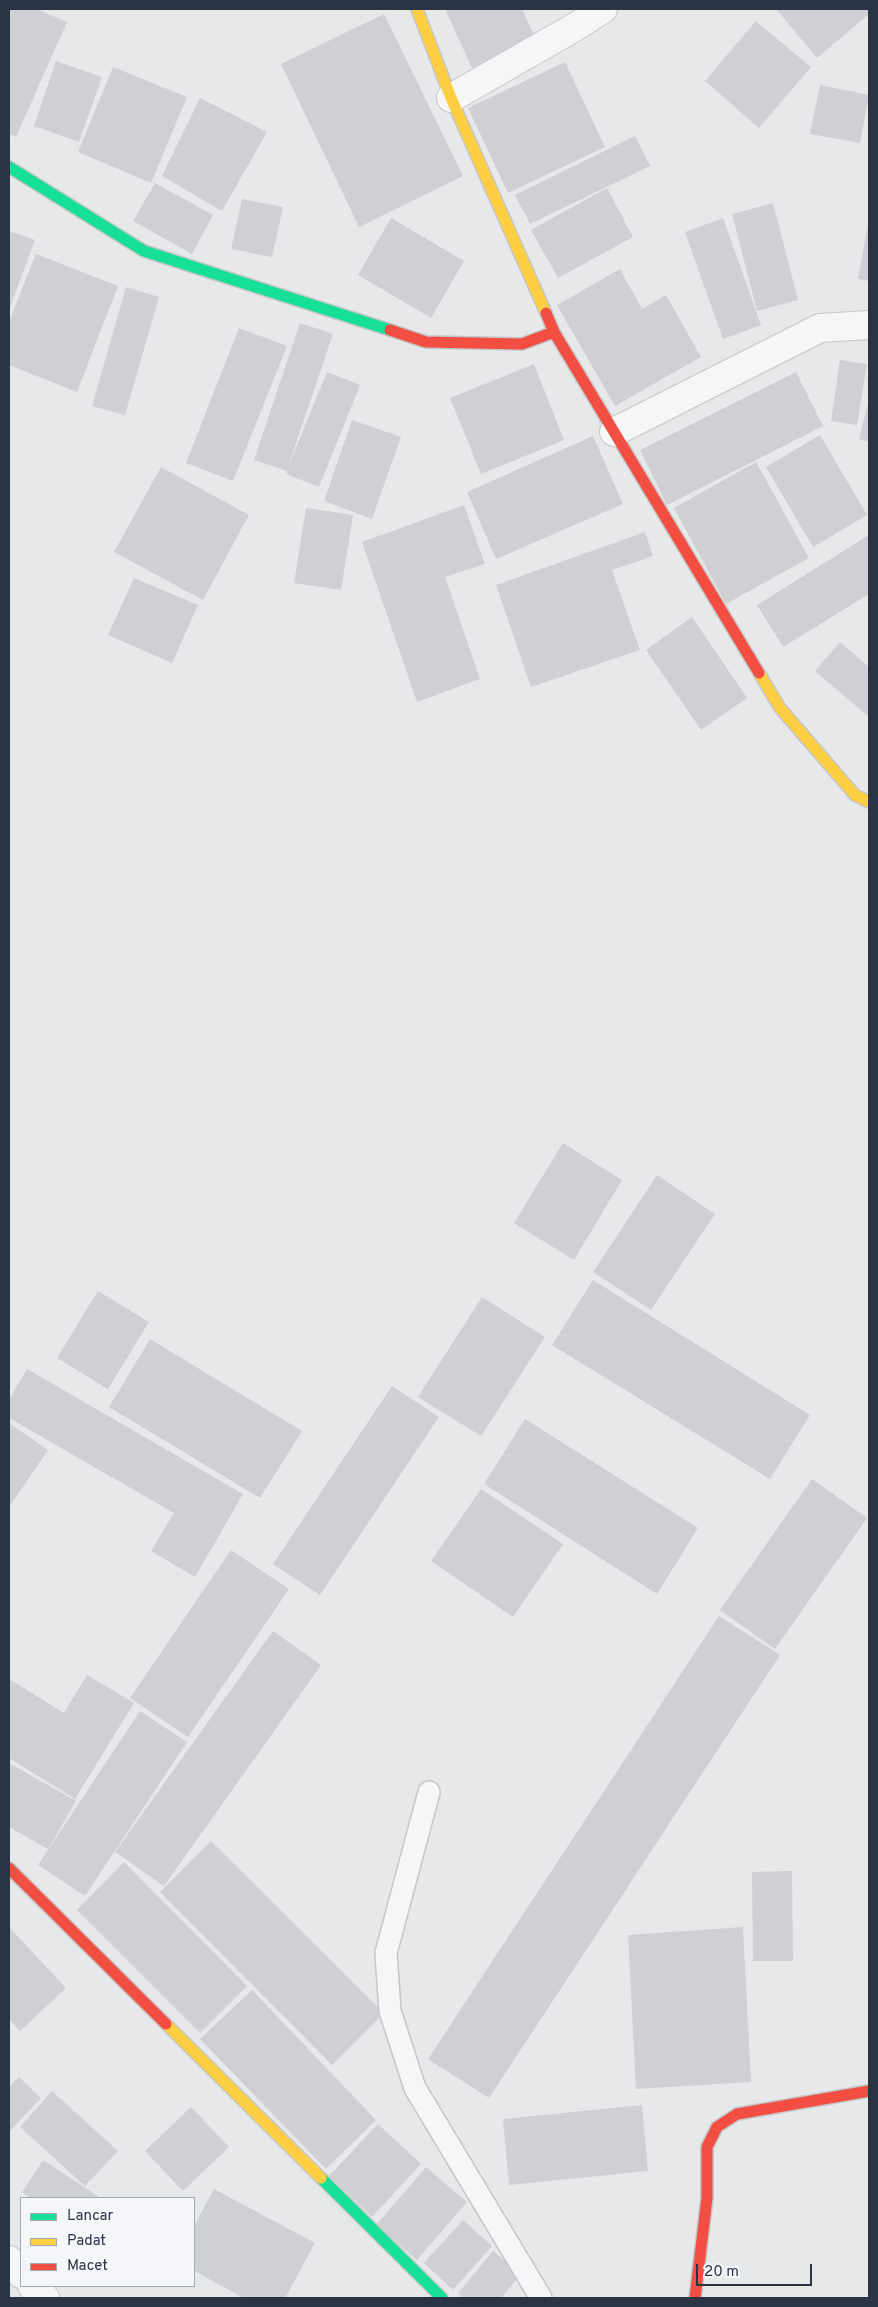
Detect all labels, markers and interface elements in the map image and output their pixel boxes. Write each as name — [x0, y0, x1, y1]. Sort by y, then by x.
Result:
legend — [20, 2197, 195, 2287]
text: Lancar — [67, 2207, 113, 2226]
text: Padat — [67, 2232, 106, 2251]
scale bar — [698, 2254, 814, 2286]
text: Macet — [67, 2257, 108, 2276]
text: 20 m — [704, 2263, 739, 2282]

